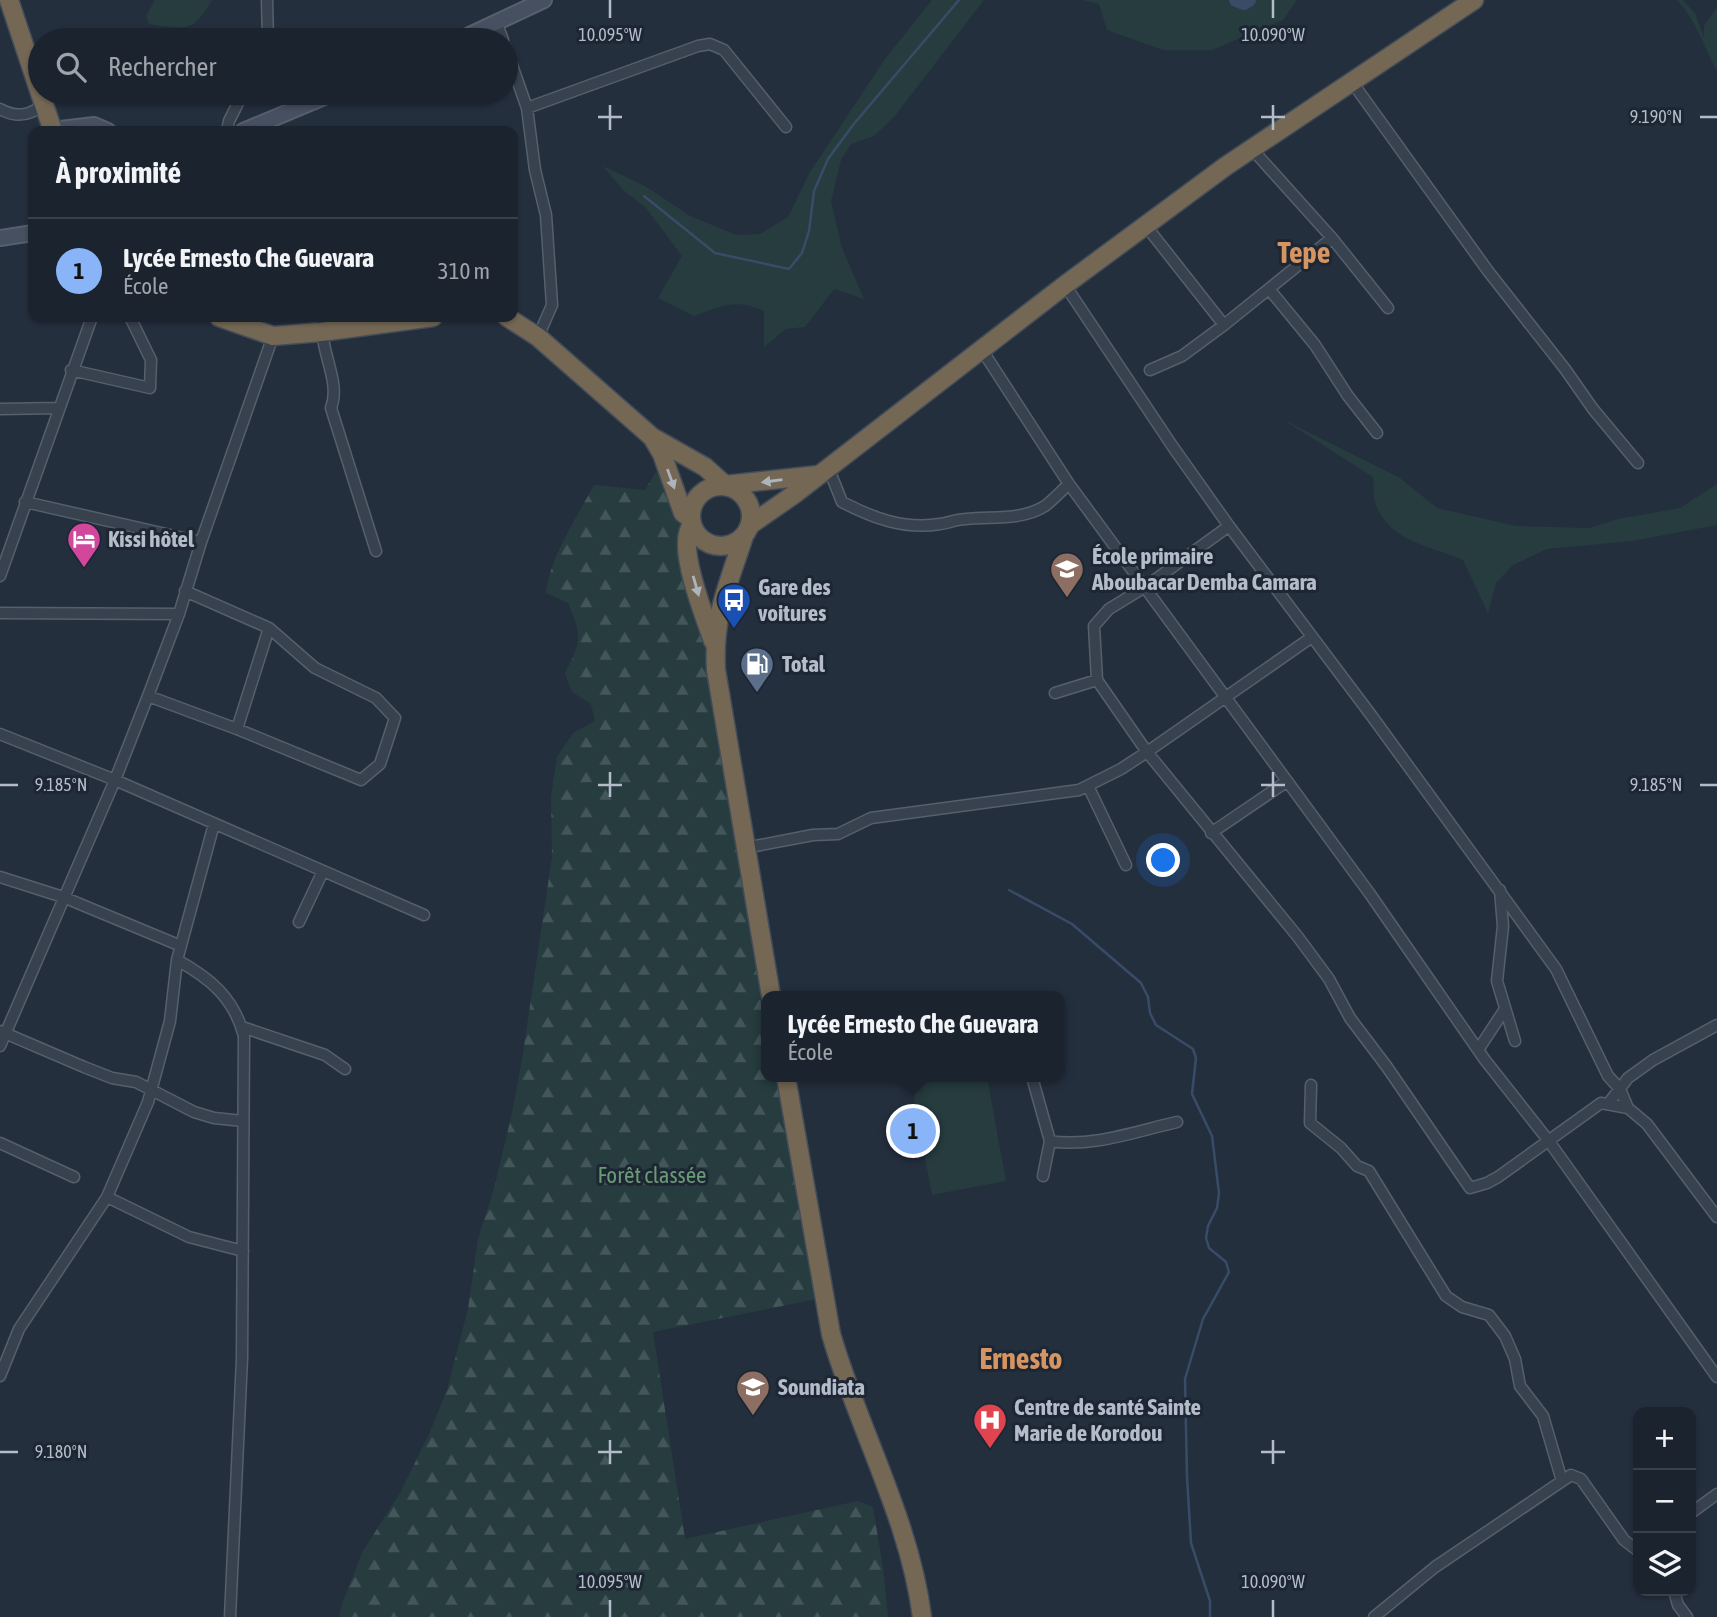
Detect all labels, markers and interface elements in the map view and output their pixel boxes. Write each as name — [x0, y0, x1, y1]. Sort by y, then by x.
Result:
text: 10.095°W — [578, 24, 642, 45]
text: 10.090°W — [1241, 24, 1305, 45]
search box — [28, 28, 518, 105]
icon: search — [52, 48, 90, 86]
text: Rechercher — [108, 52, 216, 82]
text: 9.190°N — [1630, 106, 1682, 127]
text: À proximité — [56, 155, 181, 189]
district label: Tepe — [1278, 235, 1330, 269]
text: Lycée Ernesto Che Guevara — [123, 243, 374, 273]
text: 1 — [74, 258, 84, 284]
text: 310 m — [438, 258, 490, 284]
text: École — [123, 273, 168, 299]
one-way arrow — [665, 468, 676, 489]
one-way arrow — [760, 476, 782, 487]
hotel icon: Kissi hôtel — [65, 520, 103, 569]
place label: Kissi hôtel — [108, 526, 195, 552]
place label: École primaire Aboubacar Demba Camara — [1091, 543, 1317, 595]
school or university icon: École primaire Aboubacar Demba Camara — [1048, 550, 1086, 599]
place label: Gare des voitures — [758, 574, 831, 626]
one-way arrow — [691, 576, 701, 597]
bus stop icon: Gare des voitures — [715, 581, 753, 630]
fuel station icon: Total — [738, 645, 776, 694]
place label: Total — [782, 651, 826, 677]
text: 9.185°N — [35, 774, 87, 795]
text: 9.185°N — [1630, 774, 1682, 795]
your location — [1146, 843, 1180, 877]
popup — [761, 991, 1065, 1082]
text: Lycée Ernesto Che Guevara — [787, 1009, 1039, 1039]
text: École — [787, 1039, 833, 1065]
pin: 1 — [890, 1105, 936, 1157]
park label: Forêt classée — [598, 1162, 706, 1188]
district label: Ernesto — [980, 1341, 1062, 1375]
school or university icon: Soundiata — [734, 1368, 772, 1417]
place label: Soundiata — [778, 1374, 865, 1400]
place label: Centre de santé Sainte Marie de Korodou — [1014, 1394, 1201, 1446]
hospital icon: Centre de santé Sainte Marie de Korodou — [971, 1401, 1009, 1450]
map controls — [1633, 1407, 1696, 1596]
button: + — [1633, 1407, 1696, 1470]
text: 9.180°N — [35, 1441, 87, 1462]
button: − — [1633, 1470, 1696, 1533]
button: layers — [1633, 1533, 1696, 1596]
text: 10.095°W — [578, 1571, 642, 1592]
text: 10.090°W — [1241, 1571, 1305, 1592]

